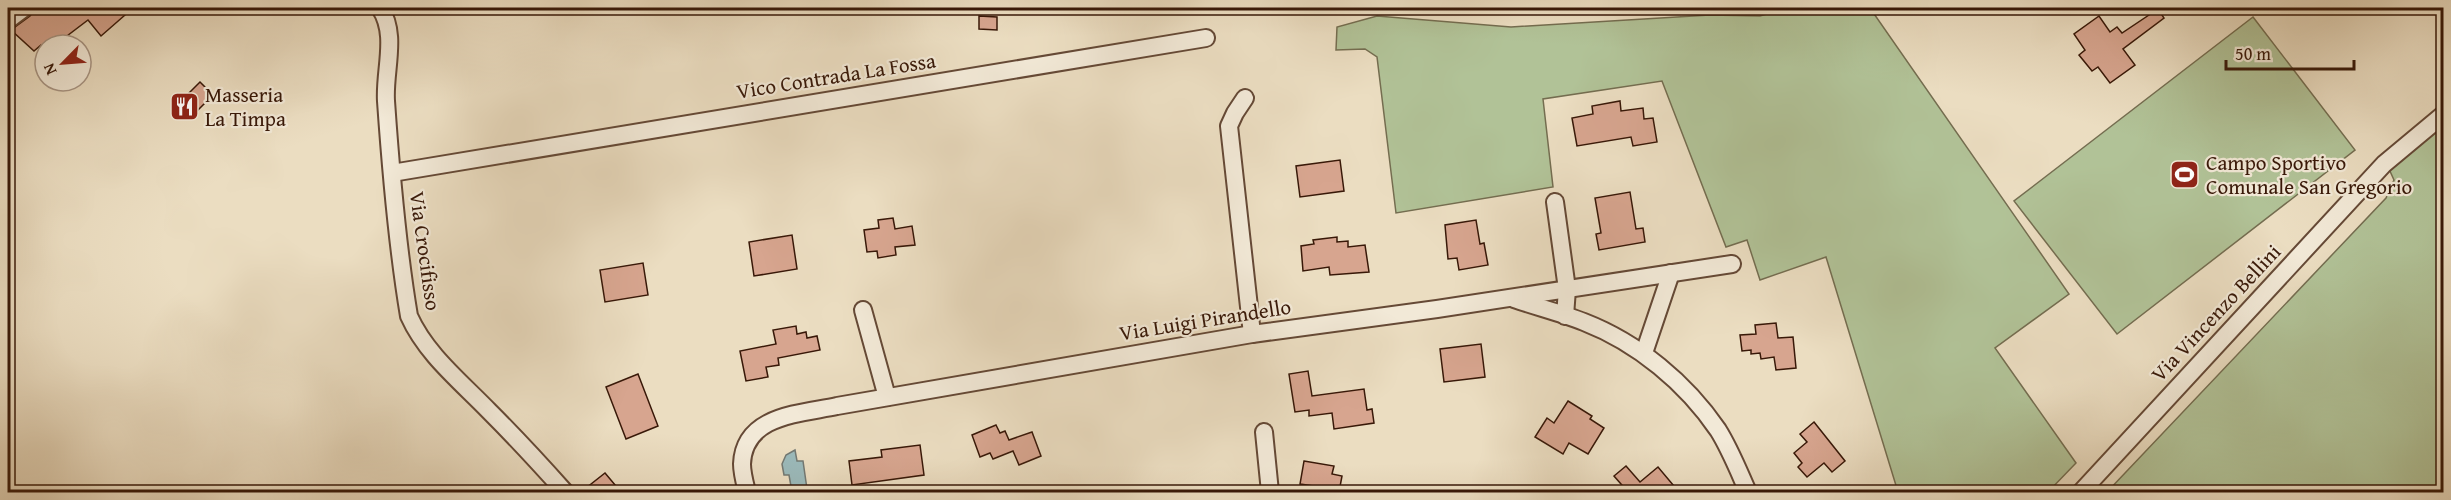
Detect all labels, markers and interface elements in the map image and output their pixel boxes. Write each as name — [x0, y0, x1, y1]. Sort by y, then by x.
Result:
north arrow — [33, 33, 93, 93]
scale bar — [2226, 33, 2354, 71]
text: 50 m — [2235, 40, 2271, 67]
street label: Vico Contrada La Fossa — [734, 44, 938, 107]
text: N — [36, 59, 63, 79]
place label: Masseria La Timpa — [205, 79, 286, 134]
restaurant icon: Masseria La Timpa — [168, 91, 200, 123]
place label: Campo Sportivo Comunale San Gregorio — [2206, 147, 2412, 202]
sports icon: Campo Sportivo Comunale San Gregorio — [2169, 159, 2201, 191]
street label: Via Crocifisso — [402, 189, 449, 312]
street label: Via Vincenzo Bellini — [2144, 237, 2288, 388]
street label: Via Luigi Pirandello — [1117, 291, 1293, 348]

